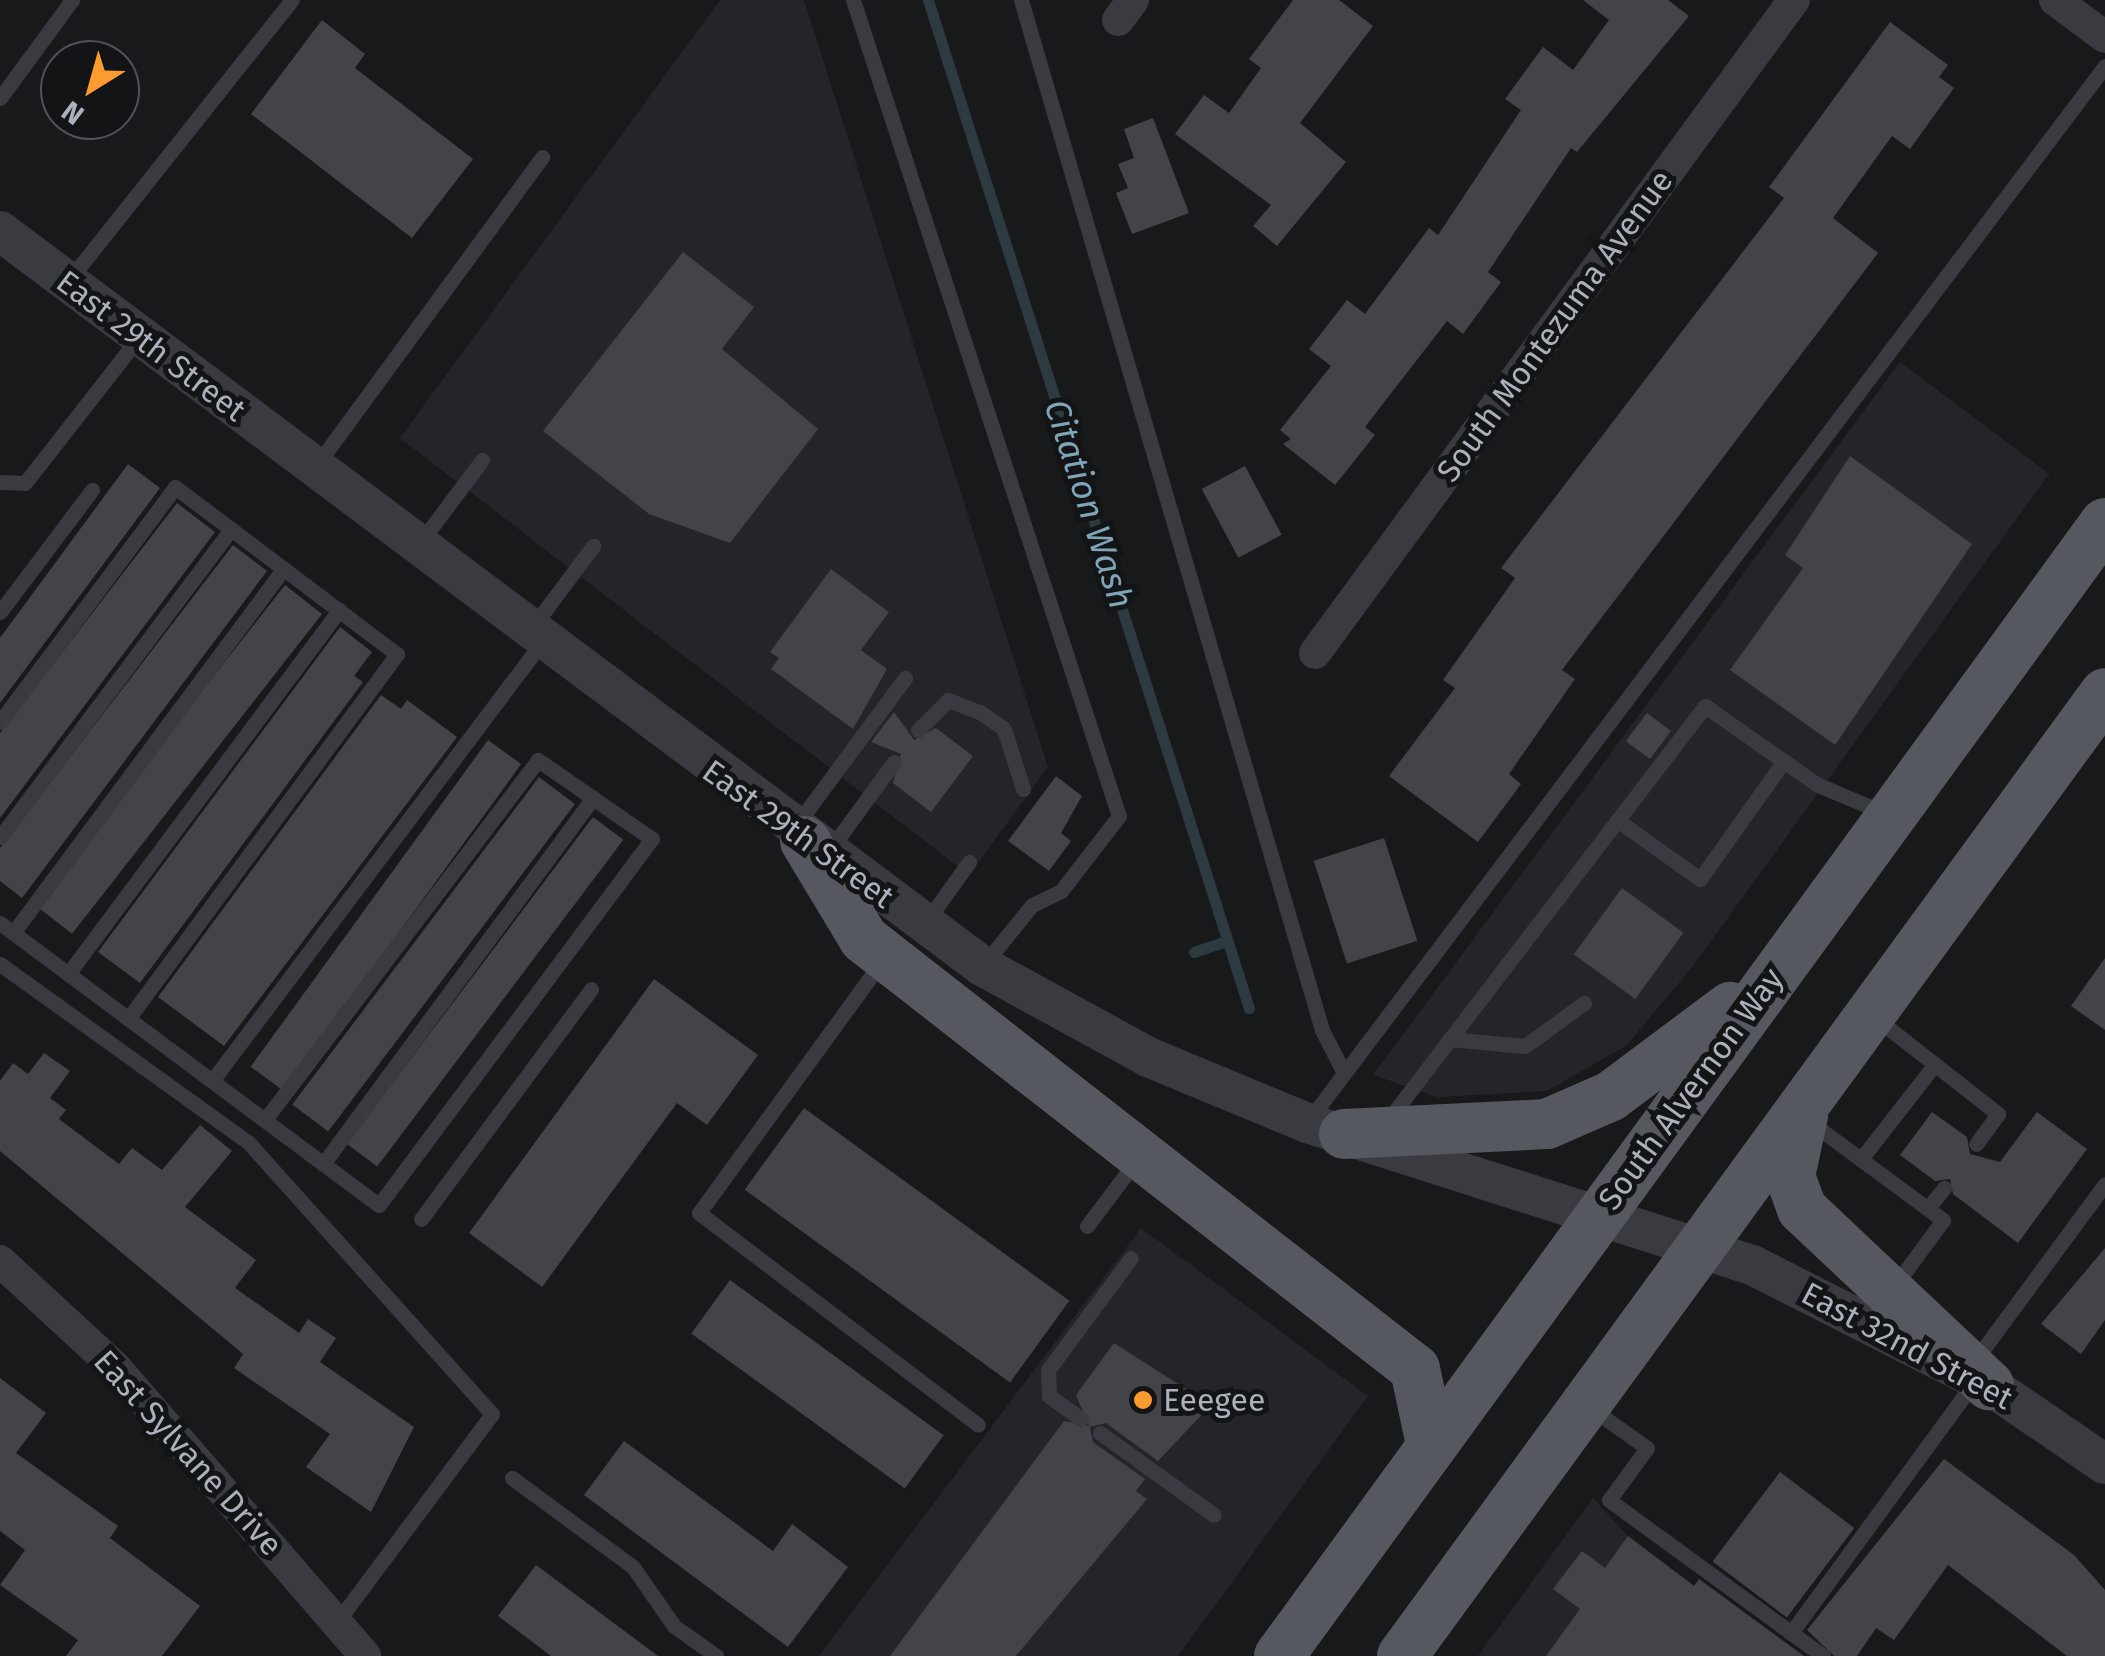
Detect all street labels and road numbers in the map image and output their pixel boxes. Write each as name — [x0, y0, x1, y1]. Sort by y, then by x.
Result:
street label: South Montezuma Avenue — [1429, 163, 1681, 489]
street label: East 29th Street — [49, 262, 253, 430]
street label: East 29th Street — [695, 752, 901, 916]
street label: South Alvernon Way — [1590, 961, 1792, 1217]
street label: East 32nd Street — [1795, 1274, 2019, 1418]
street label: East Sylvane Drive — [86, 1342, 290, 1564]

